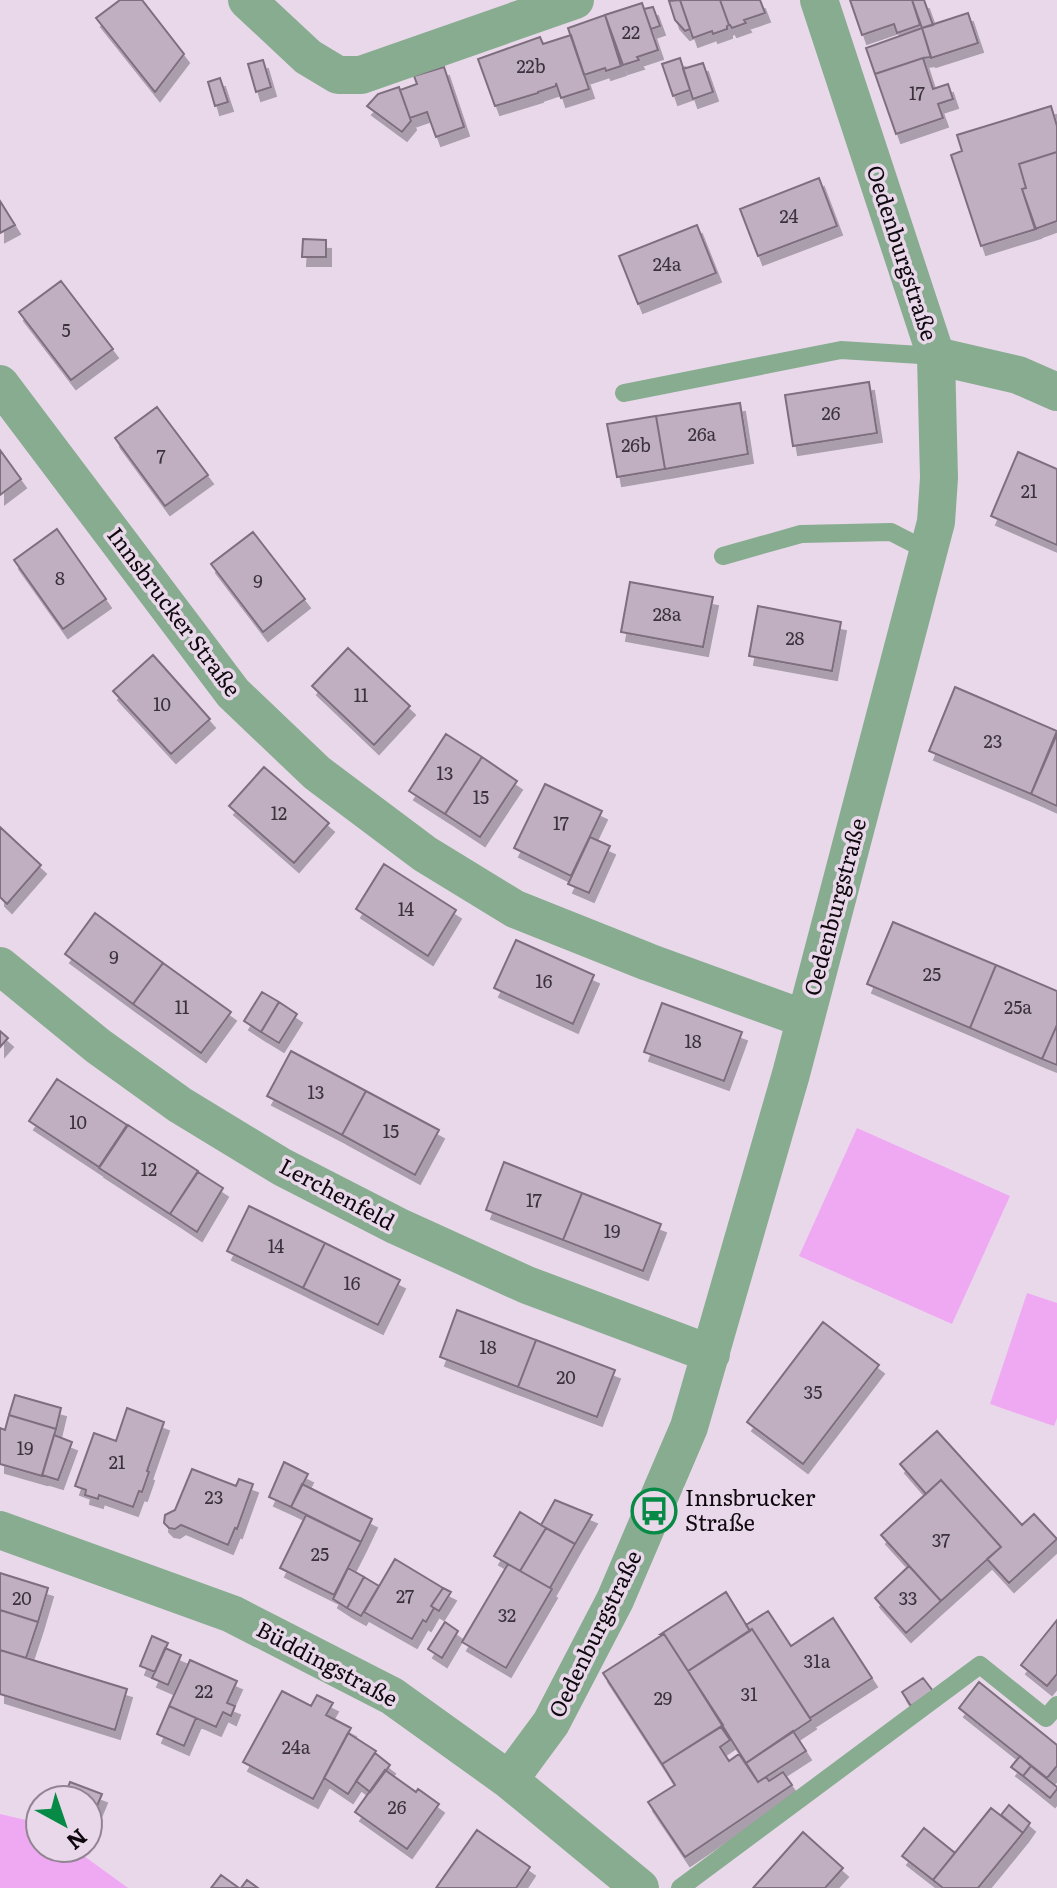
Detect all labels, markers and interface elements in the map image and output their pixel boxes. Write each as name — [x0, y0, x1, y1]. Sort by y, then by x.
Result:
house number: 22 — [622, 18, 640, 45]
house number: 22b — [516, 52, 546, 79]
house number: 17 — [909, 79, 925, 106]
street label: Oedenburgstraße — [860, 161, 947, 345]
house number: 24 — [779, 202, 799, 229]
house number: 24a — [653, 250, 682, 277]
house number: 5 — [61, 316, 71, 343]
house number: 26 — [822, 399, 841, 426]
house number: 26a — [688, 420, 717, 447]
house number: 26b — [621, 431, 651, 458]
house number: 7 — [156, 442, 166, 469]
house number: 21 — [1021, 477, 1037, 504]
street label: Innsbrucker Straße — [100, 519, 250, 703]
house number: 8 — [55, 564, 65, 591]
house number: 9 — [253, 567, 263, 594]
house number: 28a — [653, 600, 682, 627]
house number: 28 — [785, 624, 805, 651]
house number: 11 — [354, 681, 368, 708]
house number: 10 — [153, 690, 171, 717]
house number: 23 — [984, 727, 1002, 754]
house number: 13 — [436, 759, 454, 786]
house number: 15 — [473, 783, 489, 810]
house number: 12 — [271, 799, 287, 826]
house number: 17 — [553, 809, 569, 836]
street label: Oedenburgstraße — [794, 814, 873, 999]
house number: 14 — [398, 895, 414, 922]
house number: 9 — [109, 943, 119, 970]
house number: 25 — [923, 960, 941, 987]
house number: 16 — [536, 967, 553, 994]
house number: 11 — [175, 993, 189, 1020]
house number: 25a — [1004, 993, 1032, 1020]
house number: 18 — [684, 1027, 702, 1054]
house number: 13 — [307, 1078, 325, 1105]
house number: 10 — [69, 1108, 87, 1135]
house number: 15 — [383, 1117, 399, 1144]
street label: Lerchenfeld — [274, 1148, 401, 1237]
house number: 12 — [141, 1155, 157, 1182]
house number: 17 — [526, 1186, 542, 1213]
house number: 19 — [604, 1217, 620, 1244]
house number: 14 — [268, 1232, 284, 1259]
house number: 16 — [344, 1269, 361, 1296]
house number: 18 — [479, 1333, 497, 1360]
house number: 20 — [556, 1363, 576, 1390]
house number: 35 — [804, 1378, 822, 1405]
house number: 19 — [17, 1434, 33, 1461]
house number: 21 — [109, 1448, 125, 1475]
place label: Innsbrucker Straße — [685, 1480, 816, 1538]
house number: 23 — [205, 1483, 223, 1510]
bus stop icon: Innsbrucker Straße — [630, 1487, 678, 1535]
house number: 37 — [932, 1526, 950, 1553]
house number: 25 — [311, 1540, 329, 1567]
street label: Oedenburgstraße — [539, 1544, 649, 1723]
house number: 27 — [396, 1582, 414, 1609]
house number: 20 — [12, 1584, 32, 1611]
house number: 33 — [899, 1584, 917, 1611]
house number: 32 — [498, 1601, 516, 1628]
street label: Büddingstraße — [251, 1612, 404, 1714]
house number: 31a — [804, 1647, 831, 1674]
house number: 22 — [195, 1677, 213, 1704]
house number: 31 — [740, 1680, 758, 1707]
house number: 29 — [654, 1684, 672, 1711]
house number: 24a — [282, 1733, 311, 1760]
north arrow — [24, 1784, 104, 1864]
house number: 26 — [388, 1793, 407, 1820]
text: N — [60, 1822, 95, 1859]

